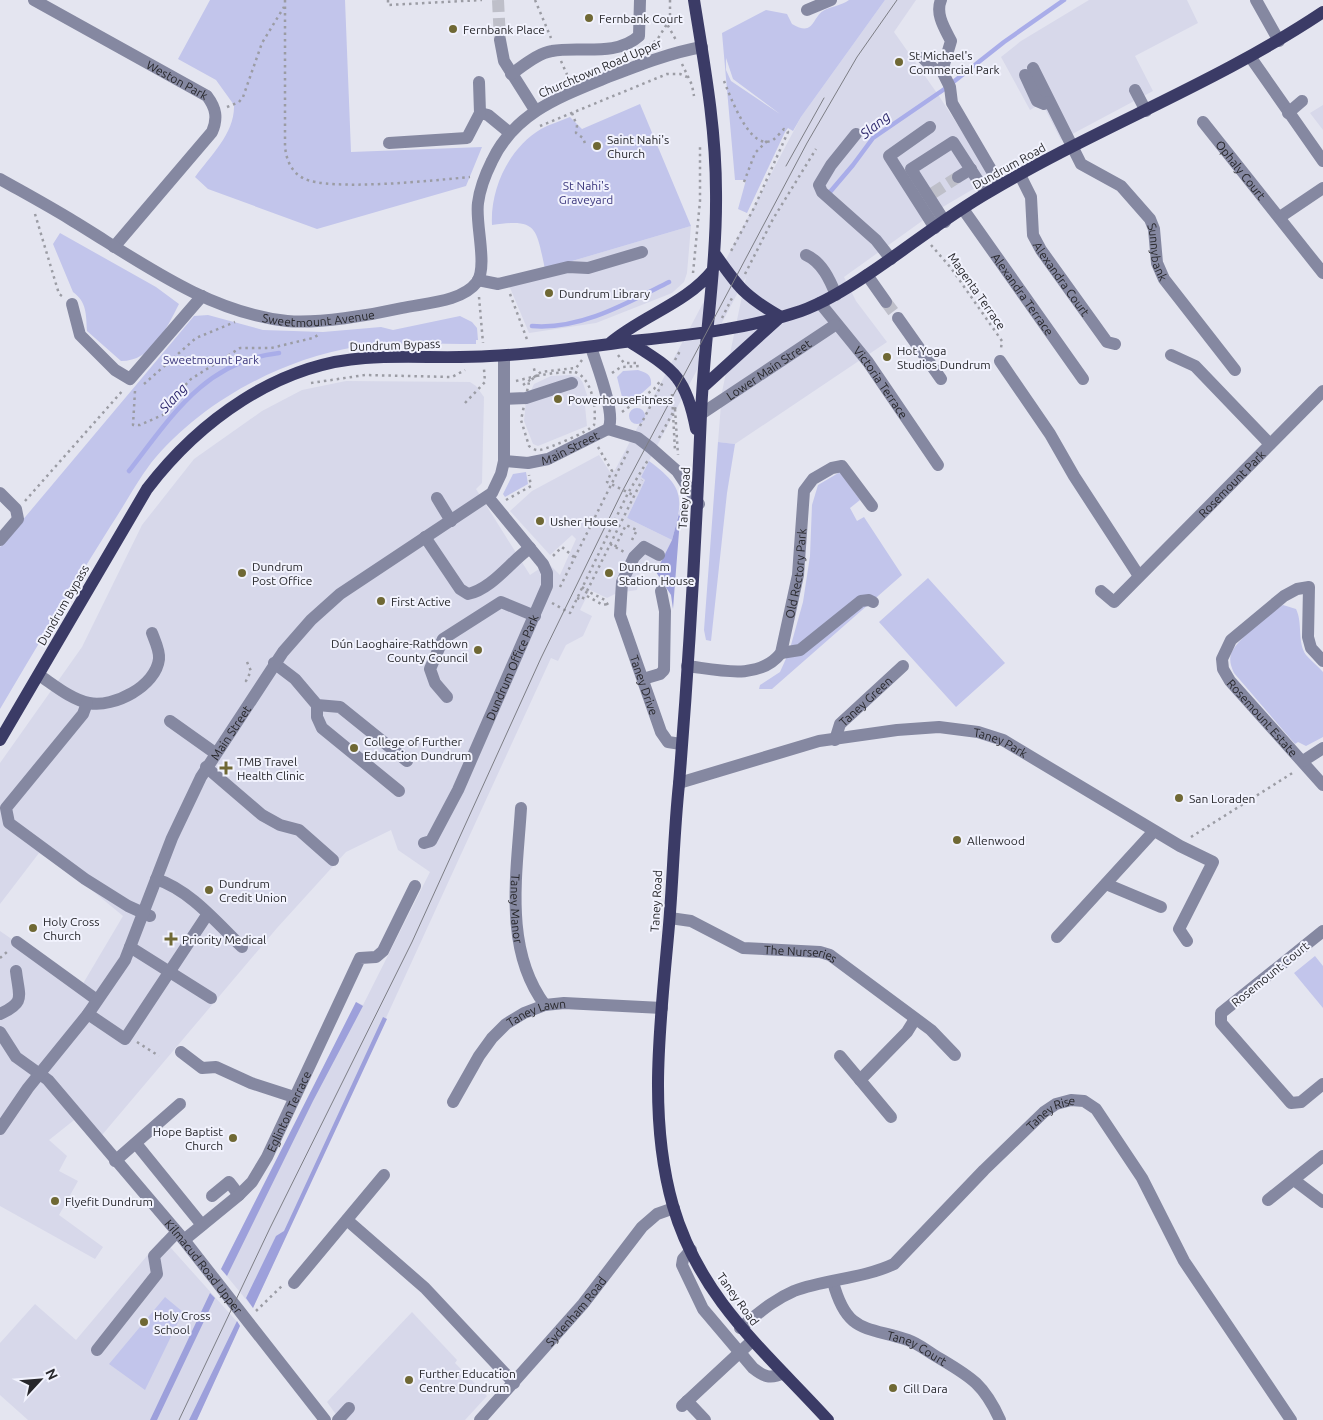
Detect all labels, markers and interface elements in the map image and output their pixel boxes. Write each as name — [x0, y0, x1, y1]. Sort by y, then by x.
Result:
marker: Fernbank Court — [583, 12, 595, 24]
place label: Fernbank Court — [599, 12, 683, 25]
marker: Fernbank Place — [447, 23, 459, 35]
place label: Fernbank Place — [463, 23, 545, 36]
street label: Churchtown Road Upper — [536, 36, 664, 100]
place label: St Michael's Commercial Park — [909, 49, 1000, 76]
marker: St Michael's Commercial Park — [893, 56, 905, 68]
street label: Weston Park — [145, 57, 210, 102]
water label: Slang — [856, 108, 893, 142]
place label: Saint Nahi's Church — [607, 133, 669, 160]
street label: Ophaly Court — [1214, 138, 1268, 202]
marker: Saint Nahi's Church — [591, 140, 603, 152]
street label: Dundrum Road — [970, 141, 1048, 191]
park label: St Nahi's Graveyard — [559, 179, 613, 206]
street label: Sunnybank — [1146, 221, 1170, 283]
street label: Alexandra Court — [1031, 239, 1093, 318]
street label: Magenta Terrace — [946, 250, 1008, 332]
street label: Alexandra Terrace — [990, 250, 1056, 337]
marker: Dundrum Library — [543, 287, 555, 299]
place label: Dundrum Library — [559, 287, 650, 300]
street label: Sweetmount Avenue — [261, 307, 375, 328]
street label: Lower Main Street — [724, 336, 814, 402]
street label: Dundrum Bypass — [349, 337, 441, 353]
street label: Victoria Terrace — [851, 344, 911, 421]
place label: Hot Yoga Studios Dundrum — [897, 344, 991, 371]
marker: Hot Yoga Studios Dundrum — [881, 351, 893, 363]
park label: Sweetmount Park — [163, 353, 259, 366]
water label: Slang — [155, 380, 191, 417]
marker: PowerhouseFitness — [552, 393, 564, 405]
place label: PowerhouseFitness — [568, 393, 673, 406]
street label: Main Street — [540, 428, 601, 467]
street label: Rosemount Park — [1196, 447, 1267, 519]
street label: Taney Road — [676, 467, 692, 529]
marker: Usher House — [534, 515, 546, 527]
place label: Usher House — [550, 515, 618, 528]
street label: Old Rectory Park — [782, 528, 808, 619]
place label: Dundrum Post Office — [252, 560, 312, 587]
place label: Dundrum Station House — [619, 560, 694, 587]
street label: Dundrum Bypass — [35, 562, 91, 648]
marker: Dundrum Post Office — [236, 567, 248, 579]
marker: Dundrum Station House — [603, 567, 615, 579]
marker: First Active — [375, 595, 387, 607]
place label: First Active — [391, 595, 451, 608]
street label: Dundrum Office Park — [483, 612, 540, 722]
place label: Dún Laoghaire-Rathdown County Council — [331, 637, 468, 664]
marker: Dún Laoghaire-Rathdown County Council — [472, 644, 484, 656]
street label: Taney Drive — [628, 653, 661, 717]
street label: Taney Green — [836, 673, 894, 728]
street label: Rosemount Estate — [1225, 676, 1301, 759]
street label: Main Street — [208, 702, 253, 762]
street label: Taney Park — [973, 725, 1030, 760]
place label: College of Further Education Dundrum — [364, 735, 471, 762]
marker: College of Further Education Dundrum — [348, 742, 360, 754]
place label: TMB Travel Health Clinic — [237, 755, 305, 782]
marker: TMB Travel Health Clinic — [219, 761, 233, 775]
marker: San Loraden — [1173, 792, 1185, 804]
place label: San Loraden — [1189, 792, 1255, 805]
marker: Allenwood — [951, 834, 963, 846]
place label: Allenwood — [967, 834, 1025, 847]
street label: Taney Road — [648, 870, 664, 932]
street label: Taney Manor — [509, 874, 526, 945]
place label: Dundrum Credit Union — [219, 877, 287, 904]
marker: Dundrum Credit Union — [203, 884, 215, 896]
place label: Holy Cross Church — [43, 915, 99, 942]
marker: Holy Cross Church — [27, 922, 39, 934]
marker: Priority Medical — [164, 932, 178, 946]
place label: Priority Medical — [182, 933, 266, 946]
street label: Rosemount Court — [1229, 939, 1311, 1009]
street label: The Nurseries — [764, 943, 840, 965]
street label: Taney Lawn — [504, 996, 567, 1029]
street label: Eglinton Terrace — [264, 1069, 313, 1154]
street label: Taney Rise — [1023, 1093, 1076, 1132]
place label: Hope Baptist Church — [153, 1125, 223, 1152]
marker: Hope Baptist Church — [227, 1132, 239, 1144]
marker: Flyefit Dundrum — [49, 1195, 61, 1207]
place label: Flyefit Dundrum — [65, 1195, 153, 1208]
street label: Kilmacud Road Upper — [163, 1217, 246, 1316]
street label: Taney Road — [715, 1270, 761, 1328]
street label: Sydenham Road — [543, 1274, 608, 1348]
place label: Holy Cross School — [154, 1309, 210, 1336]
marker: Holy Cross School — [138, 1316, 150, 1328]
street label: Taney Court — [886, 1328, 949, 1368]
north arrow — [15, 1355, 65, 1405]
text: N — [42, 1366, 61, 1383]
place label: Further Education Centre Dundrum — [419, 1367, 516, 1394]
marker: Further Education Centre Dundrum — [403, 1374, 415, 1386]
marker: Cill Dara — [887, 1382, 899, 1394]
place label: Cill Dara — [903, 1382, 948, 1395]

